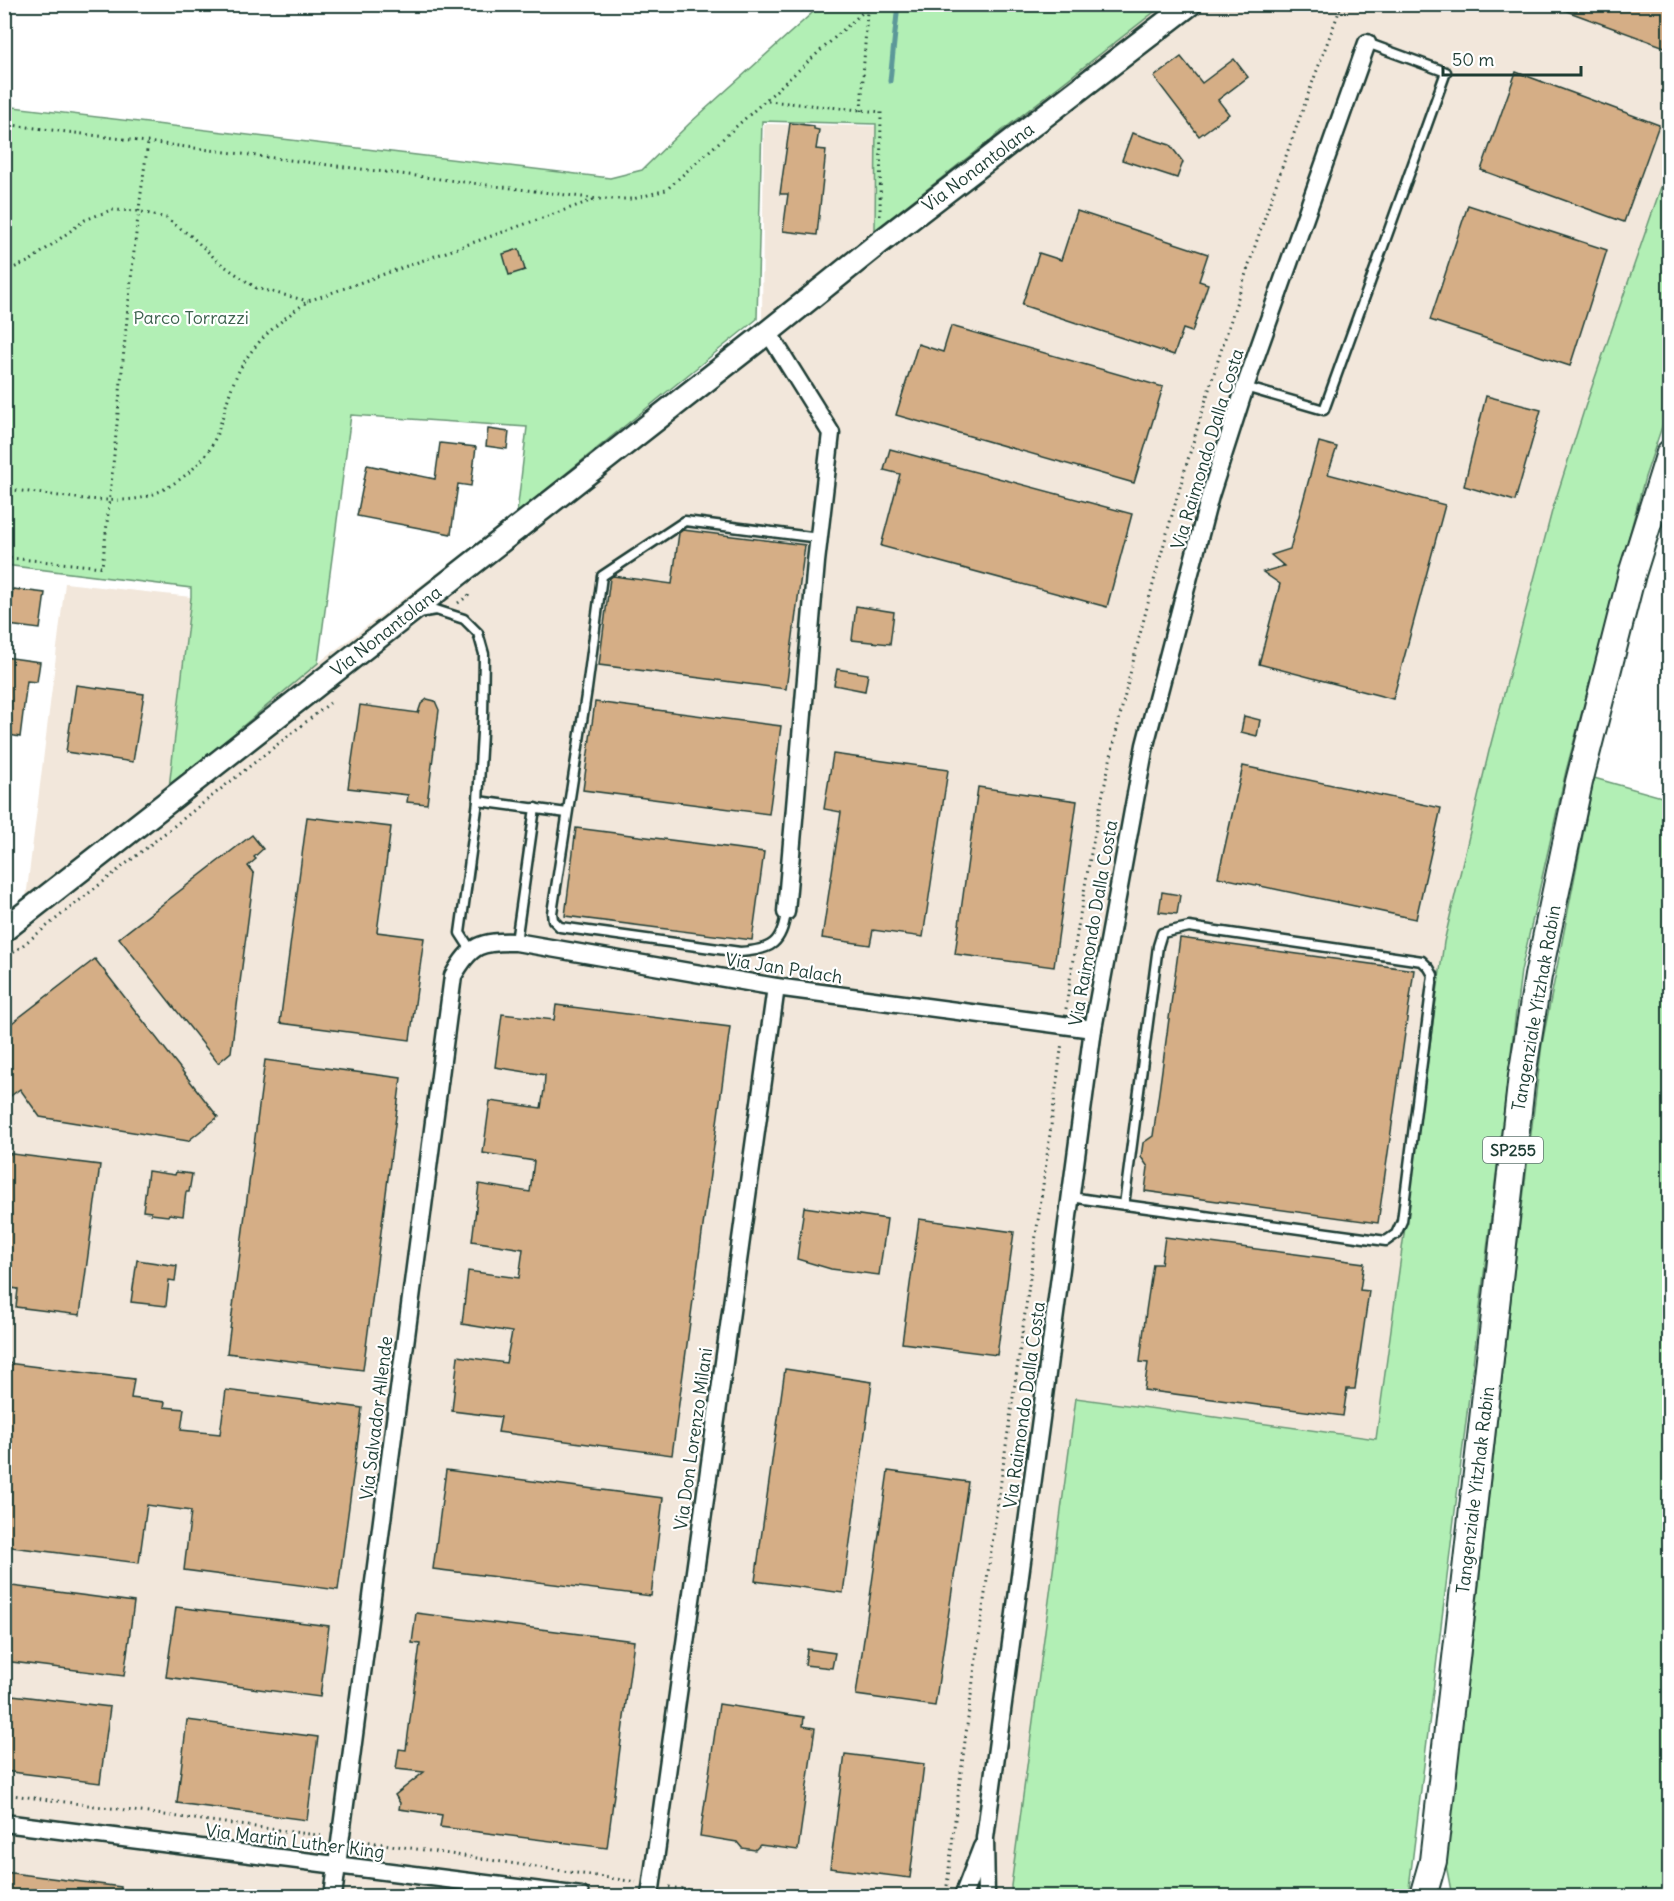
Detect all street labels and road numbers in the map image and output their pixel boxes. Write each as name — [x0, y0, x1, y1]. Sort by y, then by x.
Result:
street label: Via Nonantolana — [917, 117, 1039, 217]
street label: Via Raimondo Dalla Costa — [1165, 346, 1249, 552]
street label: Via Nonantolana — [326, 581, 446, 681]
street label: Via Raimondo Dalla Costa — [1064, 818, 1122, 1028]
street label: Tangenziale Yitzhak Rabin — [1507, 903, 1565, 1113]
street label: Via Jan Palach — [724, 947, 844, 989]
road number: SP255 — [1483, 1137, 1543, 1163]
street label: Via Raimondo Dalla Costa — [998, 1300, 1050, 1510]
street label: Via Salvador Allende — [355, 1335, 397, 1501]
street label: Via Don Lorenzo Milani — [669, 1346, 717, 1532]
street label: Tangenziale Yitzhak Rabin — [1451, 1385, 1499, 1595]
street label: Via Martin Luther King — [204, 1819, 386, 1863]

